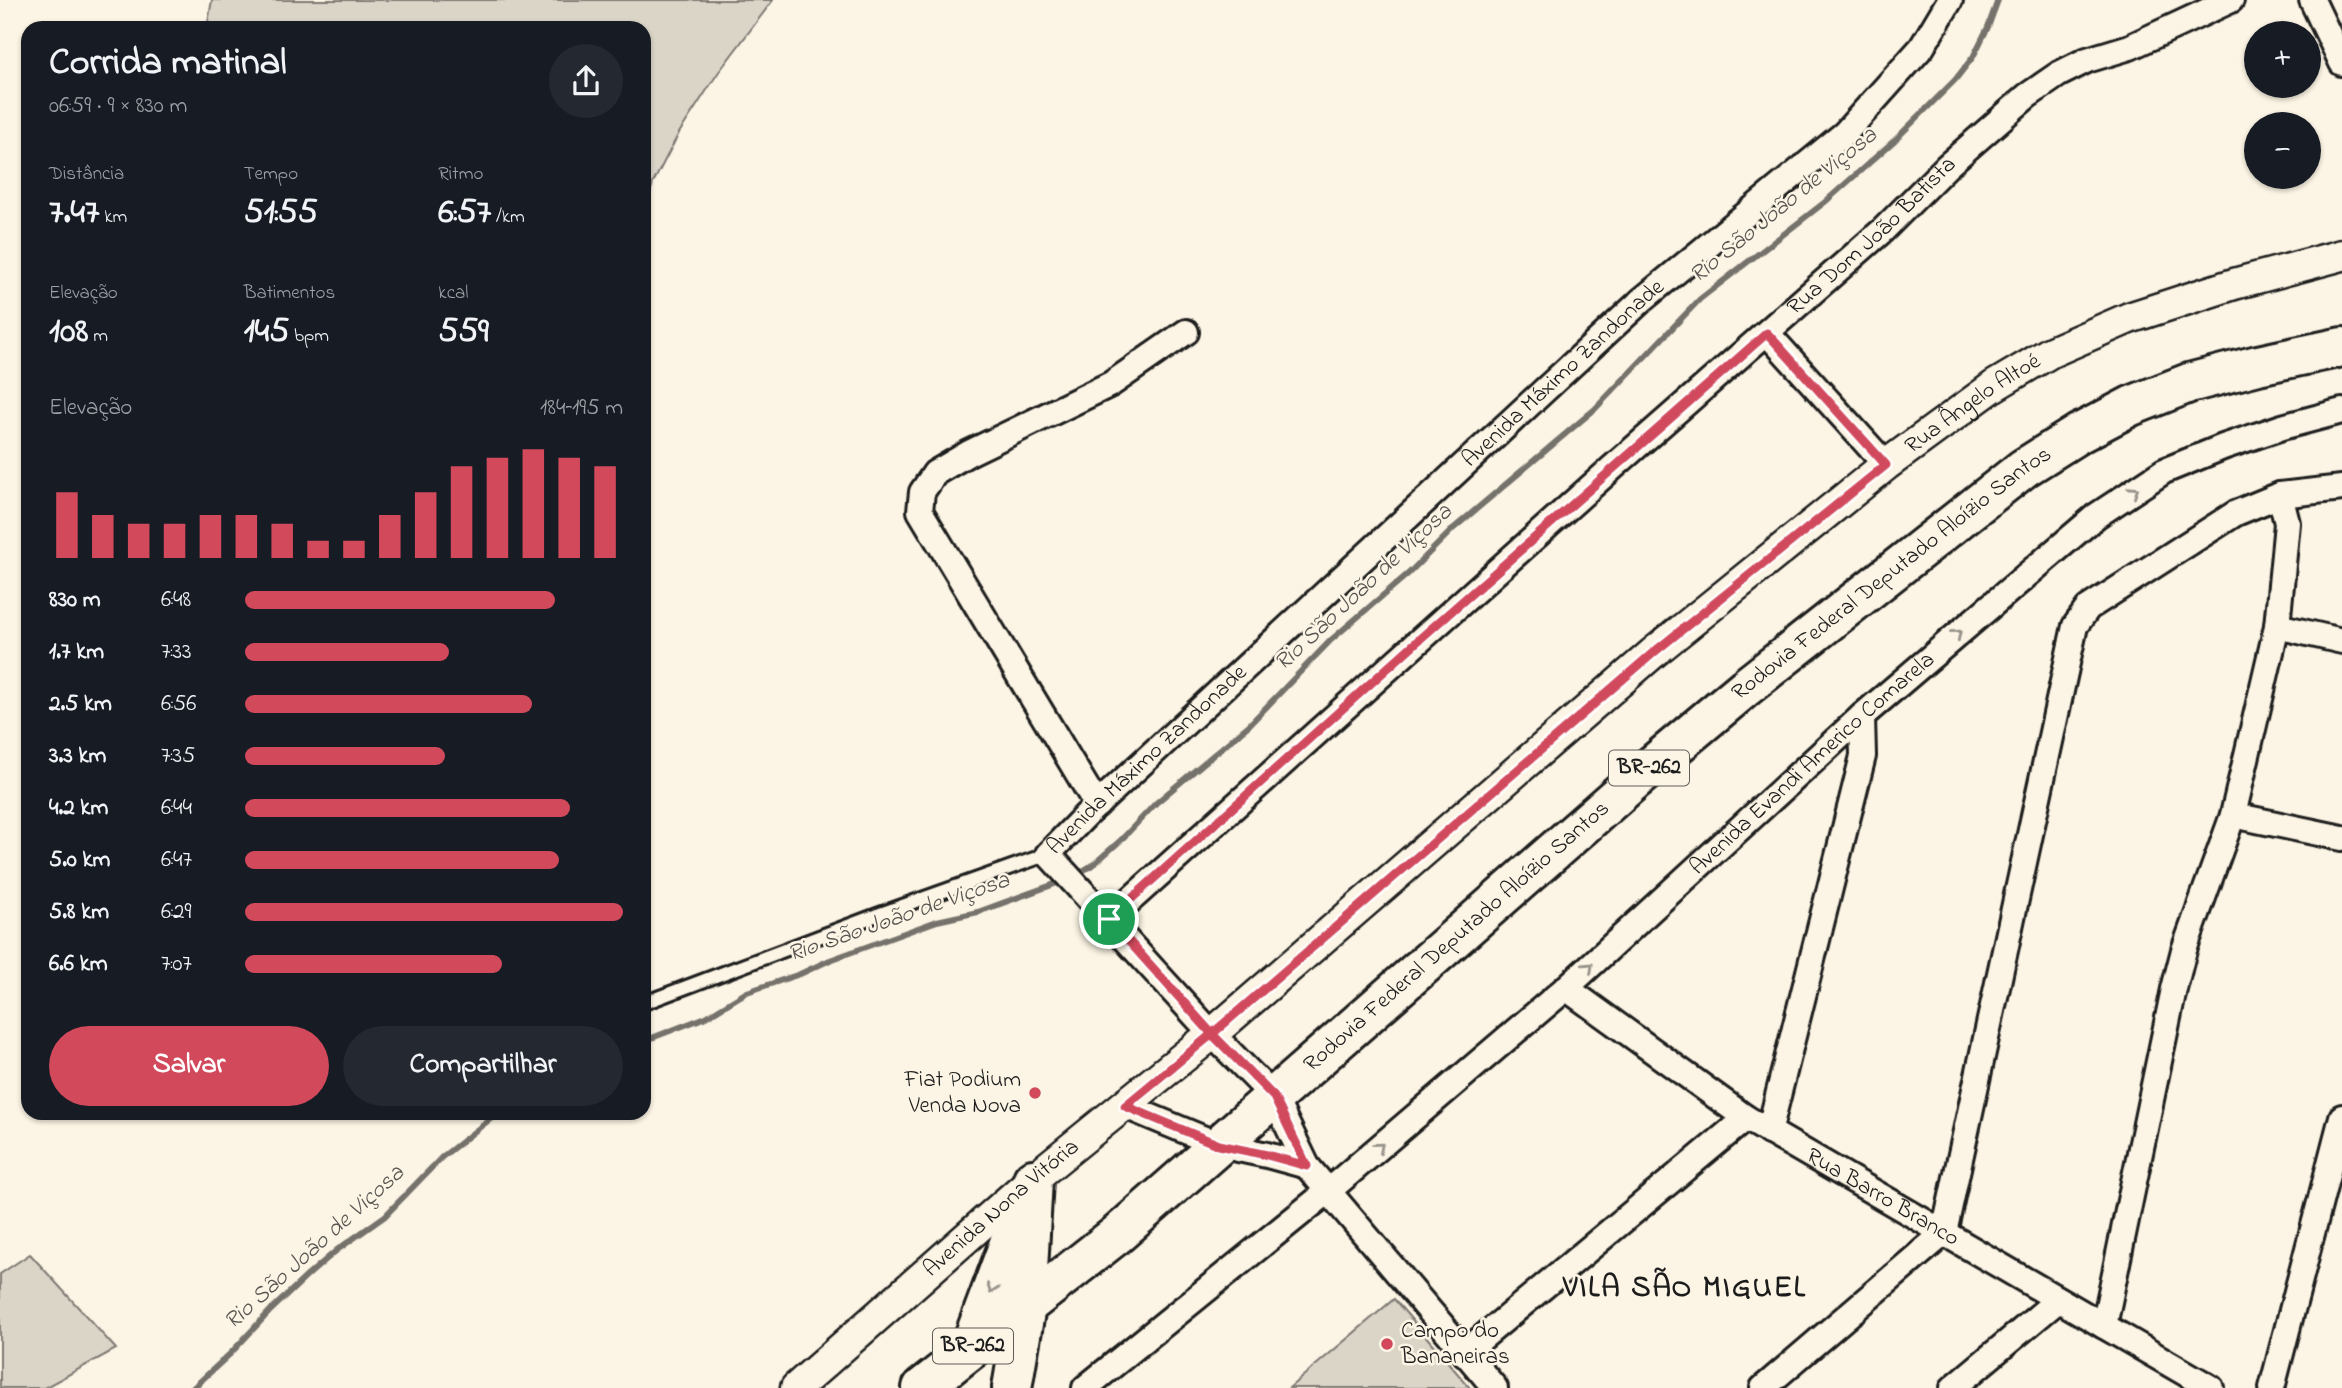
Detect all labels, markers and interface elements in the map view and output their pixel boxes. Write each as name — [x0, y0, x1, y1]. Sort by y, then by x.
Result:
map controls — [2244, 21, 2321, 189]
button: + — [2244, 21, 2321, 98]
text: Corrida matinal — [49, 36, 287, 92]
button: share — [549, 44, 623, 118]
text: 06:59 · 9 × 830 m — [49, 90, 187, 123]
button: − — [2244, 112, 2321, 189]
water label: Rio São João de Viçosa — [1683, 119, 1886, 293]
street label: Rua Dom João Batista — [1780, 149, 1964, 323]
text: Distância — [49, 161, 124, 188]
text: Tempo — [244, 161, 298, 188]
text: Ritmo — [438, 161, 483, 188]
text: 7.47 — [49, 188, 99, 239]
text: 51:55 — [244, 188, 318, 239]
text: 6:57 — [438, 188, 491, 239]
text: km — [99, 204, 127, 231]
text: /km — [491, 204, 525, 231]
street label: Avenida Máximo Zandonade — [1455, 271, 1672, 475]
text: Elevação — [49, 280, 118, 307]
text: Batimentos — [244, 280, 335, 307]
text: kcal — [438, 280, 469, 307]
text: 108 — [49, 307, 88, 358]
text: 145 — [244, 307, 289, 358]
text: 559 — [438, 307, 489, 358]
text: m — [88, 323, 108, 350]
text: bpm — [289, 323, 329, 350]
street label: Rua Ângelo Altoé — [1898, 345, 2048, 462]
text: Elevação — [49, 392, 132, 425]
text: 184–195 m — [540, 392, 623, 425]
street label: Rodovia Federal Deputado Aloízio Santos — [1725, 438, 2058, 709]
one-way arrow — [2126, 487, 2139, 499]
water label: Rio São João de Viçosa — [1267, 495, 1462, 680]
text: 830 m — [49, 584, 101, 617]
text: 6:48 — [161, 584, 191, 617]
one-way arrow — [1949, 630, 1962, 642]
text: 1.7 km — [49, 636, 104, 669]
text: 7:33 — [161, 636, 191, 669]
street label: Avenida Evandi Americo Comarela — [1682, 644, 1942, 883]
street label: Avenida Máximo Zandonade — [1039, 656, 1255, 863]
text: 2.5 km — [49, 688, 112, 721]
text: 6:56 — [161, 688, 196, 721]
text: 3.3 km — [49, 740, 106, 773]
text: 7:35 — [161, 740, 195, 773]
road number: BR-262 — [1609, 750, 1689, 786]
text: 4.2 km — [49, 792, 108, 825]
text: 6:44 — [161, 792, 192, 825]
street label: Rodovia Federal Deputado Aloízio Santos — [1296, 793, 1617, 1080]
text: 5.0 km — [49, 844, 110, 877]
text: 6:47 — [161, 844, 192, 877]
water label: Rio São João de Viçosa — [783, 863, 1015, 972]
pin — [1079, 889, 1139, 949]
text: 5.8 km — [49, 896, 109, 929]
text: 6:29 — [161, 896, 191, 929]
icon: arrive — [1090, 900, 1128, 938]
text: 6.6 km — [49, 948, 108, 981]
text: 7:07 — [161, 948, 192, 981]
one-way arrow — [1581, 963, 1594, 976]
button: Salvar — [49, 1026, 329, 1106]
button: Compartilhar — [343, 1026, 623, 1106]
place label: Fiat Podium Venda Nova — [903, 1064, 1021, 1123]
marker: Fiat Podium Venda Nova — [1027, 1085, 1043, 1101]
street label: Avenida Nona Vitória — [916, 1131, 1087, 1285]
street label: Rua Barro Branco — [1800, 1140, 1965, 1255]
one-way arrow — [1370, 1143, 1383, 1155]
water label: Rio São João de Viçosa — [217, 1157, 414, 1339]
district label: VILA SÃO MIGUEL — [1562, 1267, 1807, 1311]
one-way arrow — [986, 1283, 1000, 1295]
place label: Campo do Bananeiras — [1400, 1315, 1510, 1374]
road number: BR-262 — [933, 1328, 1013, 1364]
marker: Campo do Bananeiras — [1379, 1336, 1395, 1352]

